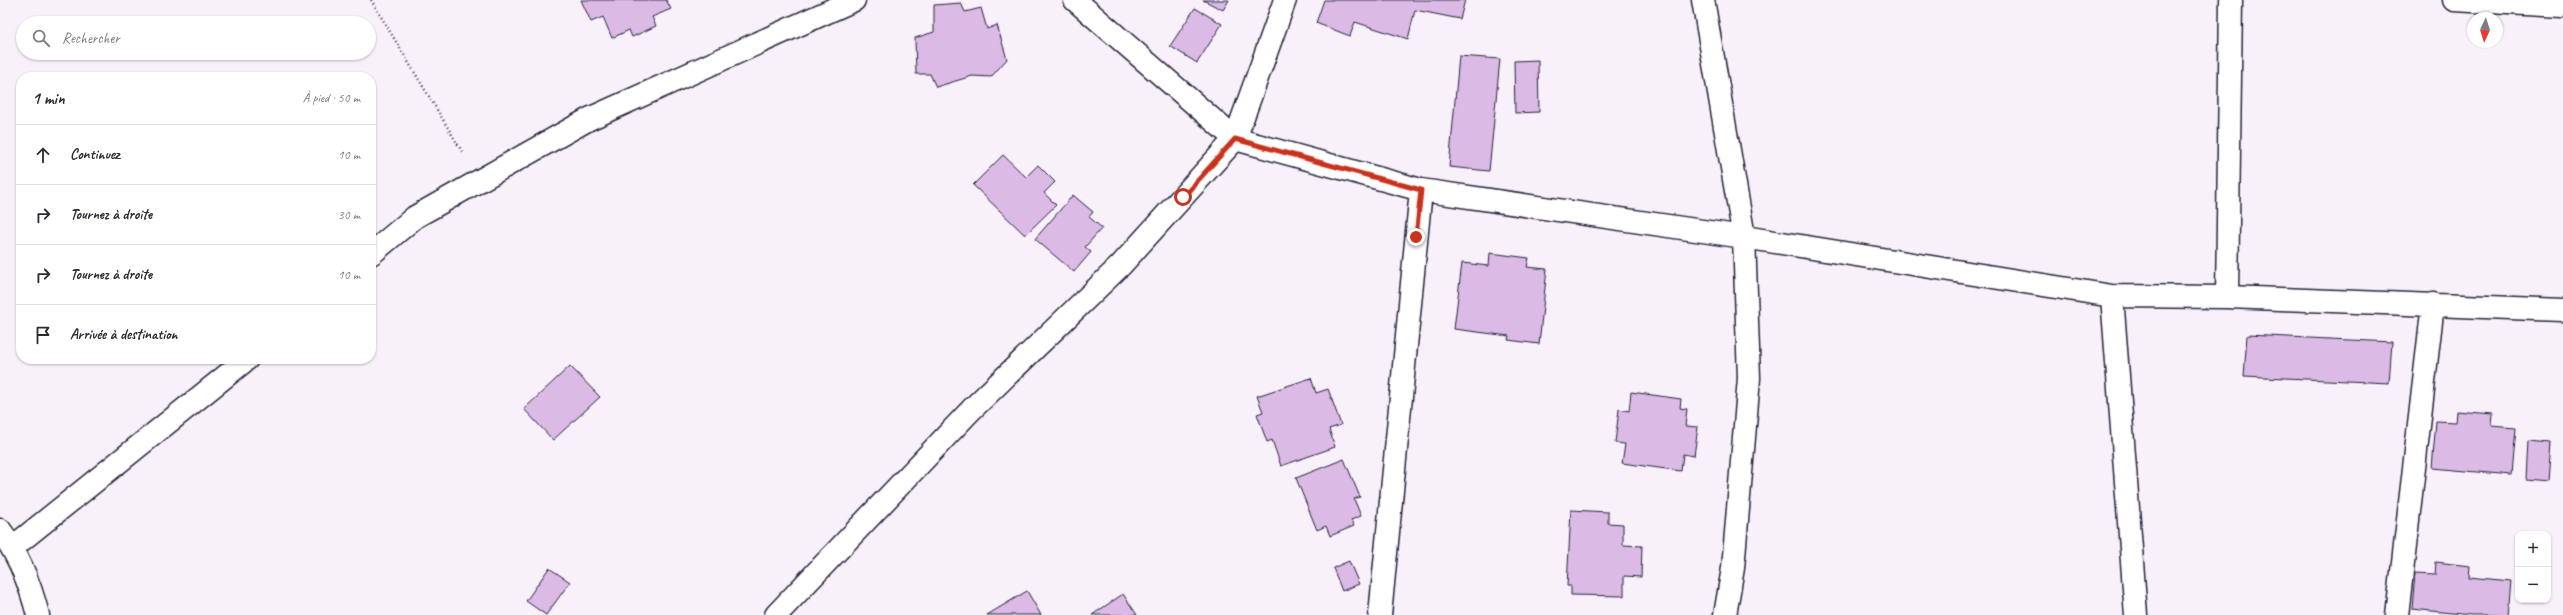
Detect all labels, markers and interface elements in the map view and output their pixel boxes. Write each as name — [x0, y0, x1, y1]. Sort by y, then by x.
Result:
north arrow — [2467, 12, 2503, 48]
search box — [16, 16, 376, 60]
icon: search — [30, 27, 52, 49]
text: Rechercher — [62, 29, 120, 48]
text: 1 min — [32, 88, 65, 109]
text: À pied · 50 m — [303, 90, 360, 106]
icon: ahead — [32, 144, 54, 166]
text: Continuez — [70, 145, 120, 164]
text: 10 m — [338, 147, 360, 163]
route start — [1174, 188, 1192, 206]
icon: right — [32, 204, 54, 226]
text: Tournez à droite — [70, 205, 152, 224]
text: 30 m — [338, 207, 360, 223]
route end — [1407, 228, 1425, 246]
icon: right — [32, 264, 54, 286]
text: Tournez à droite — [70, 265, 152, 284]
text: 10 m — [338, 267, 360, 283]
icon: arrive — [32, 324, 54, 346]
text: Arrivée à destination — [70, 325, 178, 344]
map controls — [2515, 531, 2551, 603]
button: + — [2515, 531, 2551, 567]
button: − — [2515, 567, 2551, 603]

